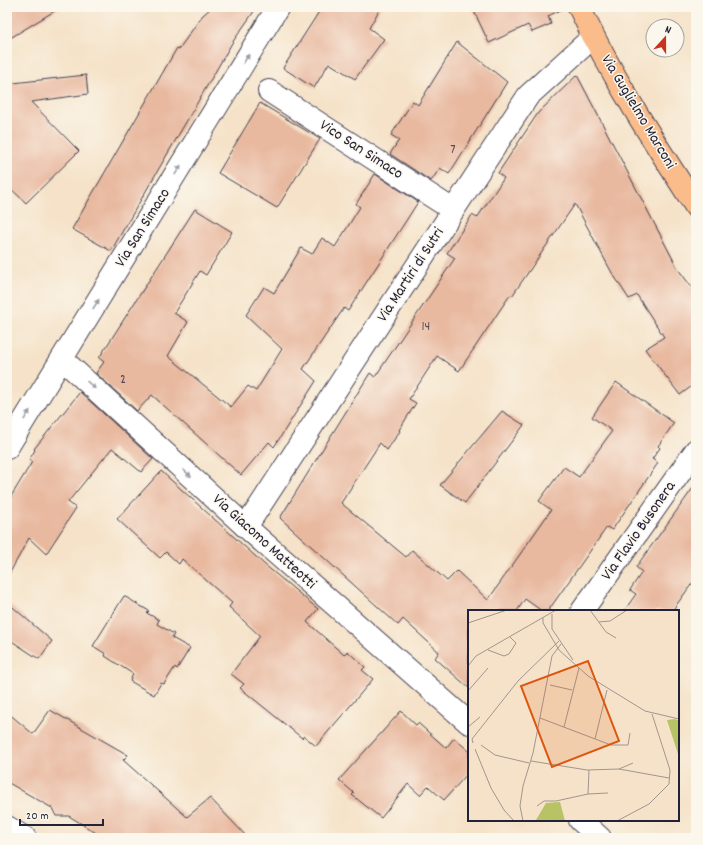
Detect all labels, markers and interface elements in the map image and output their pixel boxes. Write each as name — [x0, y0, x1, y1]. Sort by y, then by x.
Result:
north arrow — [645, 18, 685, 58]
text: N — [662, 22, 674, 39]
street label: Via Guglielmo Marconi — [595, 50, 681, 174]
one-way arrow — [243, 53, 250, 65]
street label: Vico San Simaco — [315, 114, 407, 186]
house number: 7 — [450, 140, 456, 160]
one-way arrow — [175, 164, 182, 176]
street label: Via San Simaco — [110, 184, 176, 272]
street label: Via Martiri di Sutri — [372, 223, 450, 327]
one-way arrow — [92, 298, 99, 310]
house number: 14 — [422, 317, 430, 337]
house number: 2 — [120, 370, 126, 390]
one-way arrow — [85, 381, 96, 390]
one-way arrow — [24, 409, 31, 421]
one-way arrow — [182, 468, 191, 477]
street label: Via Flavio Busonera — [596, 476, 682, 585]
street label: Via Giacomo Matteotti — [207, 489, 321, 595]
inset map — [468, 610, 679, 821]
scale bar — [20, 801, 103, 827]
text: 20 m — [26, 808, 49, 825]

